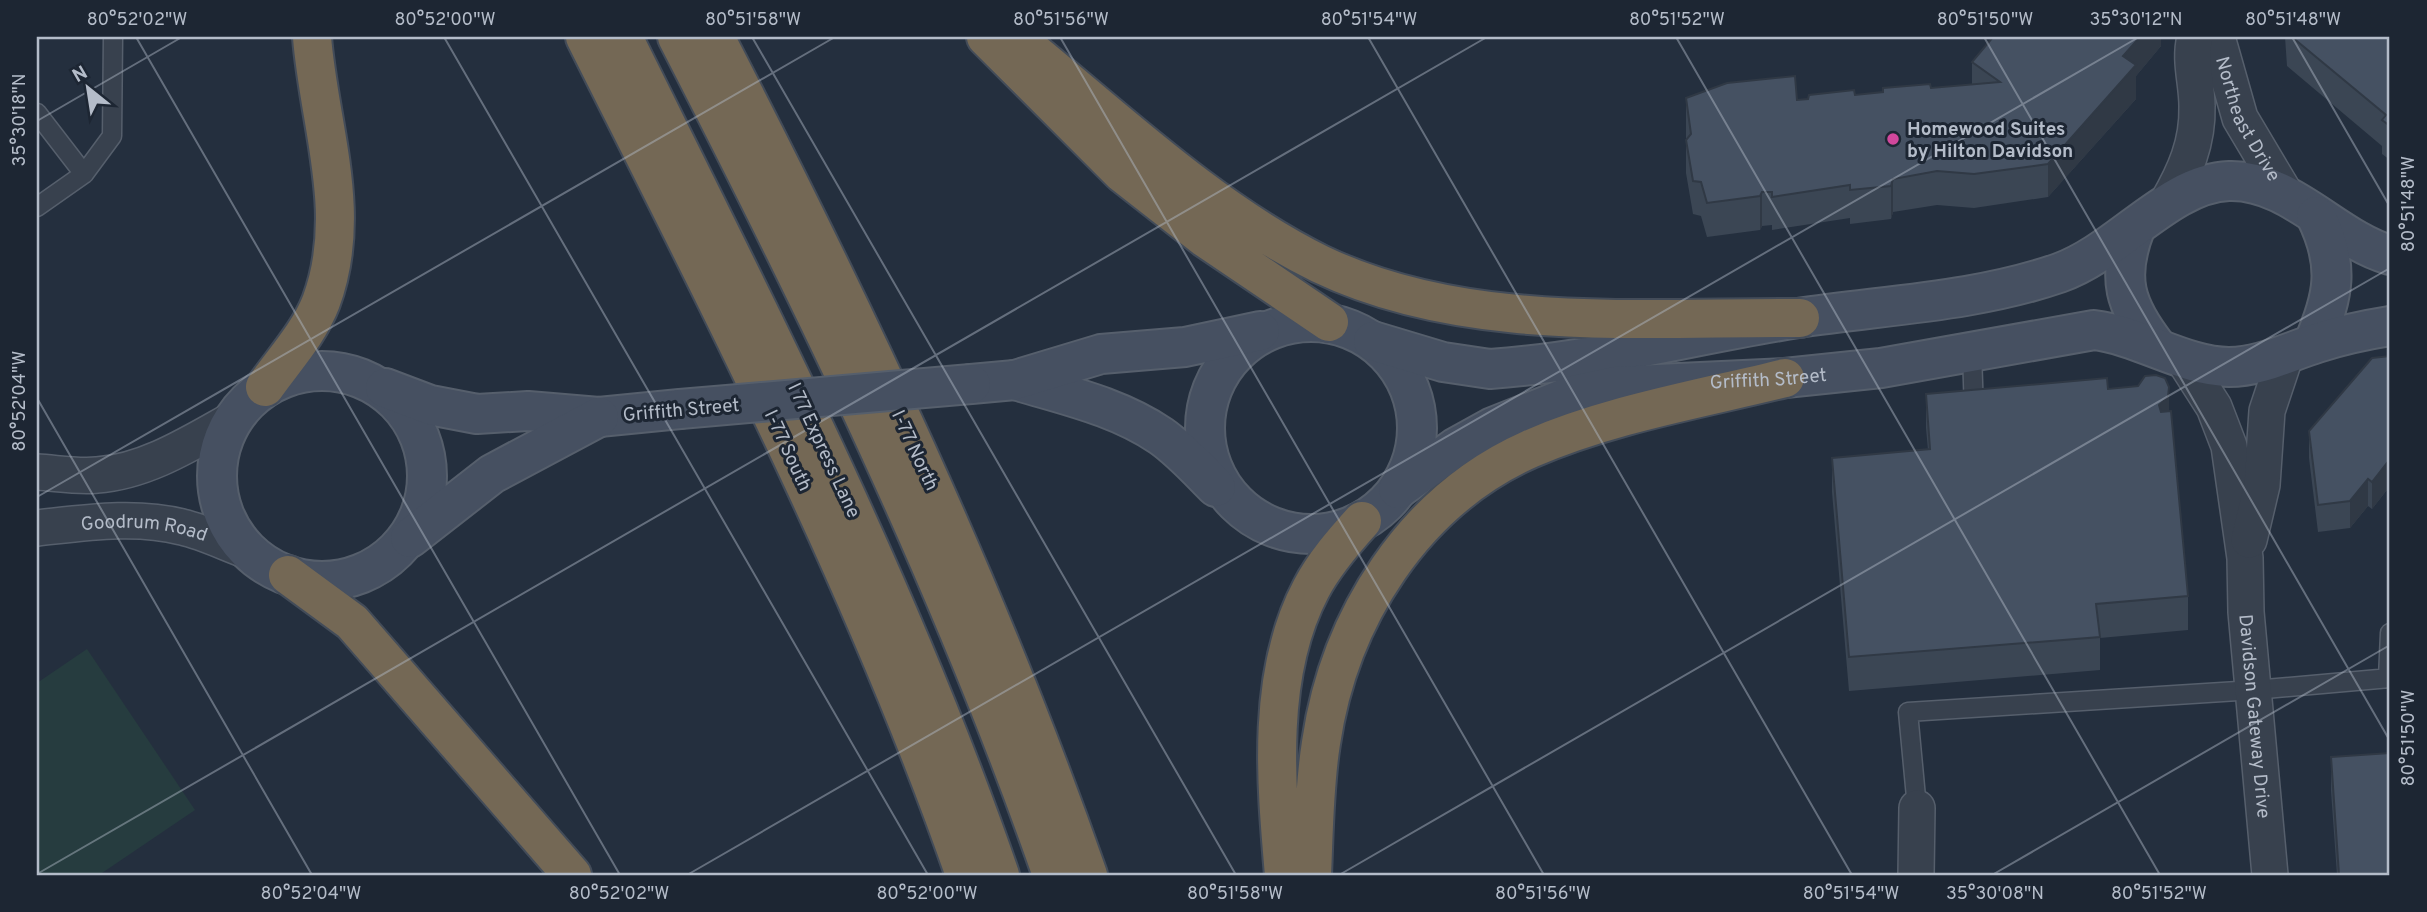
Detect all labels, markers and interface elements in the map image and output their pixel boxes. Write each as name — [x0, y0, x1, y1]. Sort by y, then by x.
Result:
text: 80°52'02"W — [87, 9, 187, 32]
text: 80°52'00"W — [394, 9, 496, 32]
text: 80°51'58"W — [705, 9, 801, 32]
text: 80°51'56"W — [1013, 9, 1109, 32]
text: 80°51'54"W — [1321, 9, 1417, 32]
text: 80°51'52"W — [1629, 9, 1725, 32]
text: 80°51'50"W — [1937, 9, 2033, 32]
text: 35°30'12"N — [2089, 9, 2183, 32]
text: 80°51'48"W — [2245, 9, 2341, 32]
north arrow — [52, 52, 122, 122]
street label: Northeast Drive — [2209, 54, 2285, 186]
text: N — [69, 61, 92, 89]
text: 35°30'18"N — [9, 73, 32, 167]
place label: Homewood Suites by Hilton Davidson — [1907, 118, 2073, 164]
marker: Homewood Suites by Hilton Davidson — [1885, 131, 1901, 147]
text: 80°51'48"W — [2398, 156, 2421, 252]
text: 80°52'04"W — [9, 351, 32, 451]
street label: Griffith Street — [1709, 364, 1828, 396]
street label: I 77 Express Lane — [781, 379, 865, 522]
street label: Griffith Street — [622, 394, 741, 428]
street label: I-77 South — [758, 406, 816, 495]
street label: I-77 North — [885, 407, 943, 495]
street label: Goodrum Road — [80, 511, 210, 548]
street label: Davidson Gateway Drive — [2232, 613, 2275, 820]
text: 80°51'50"W — [2398, 690, 2421, 786]
text: 80°52'04"W — [261, 883, 361, 906]
text: 80°52'02"W — [569, 883, 669, 906]
text: 80°52'00"W — [876, 883, 978, 906]
text: 80°51'58"W — [1187, 883, 1283, 906]
text: 80°51'56"W — [1495, 883, 1591, 906]
text: 80°51'54"W — [1803, 883, 1899, 906]
text: 35°30'08"N — [1946, 883, 2044, 906]
text: 80°51'52"W — [2111, 883, 2207, 906]

